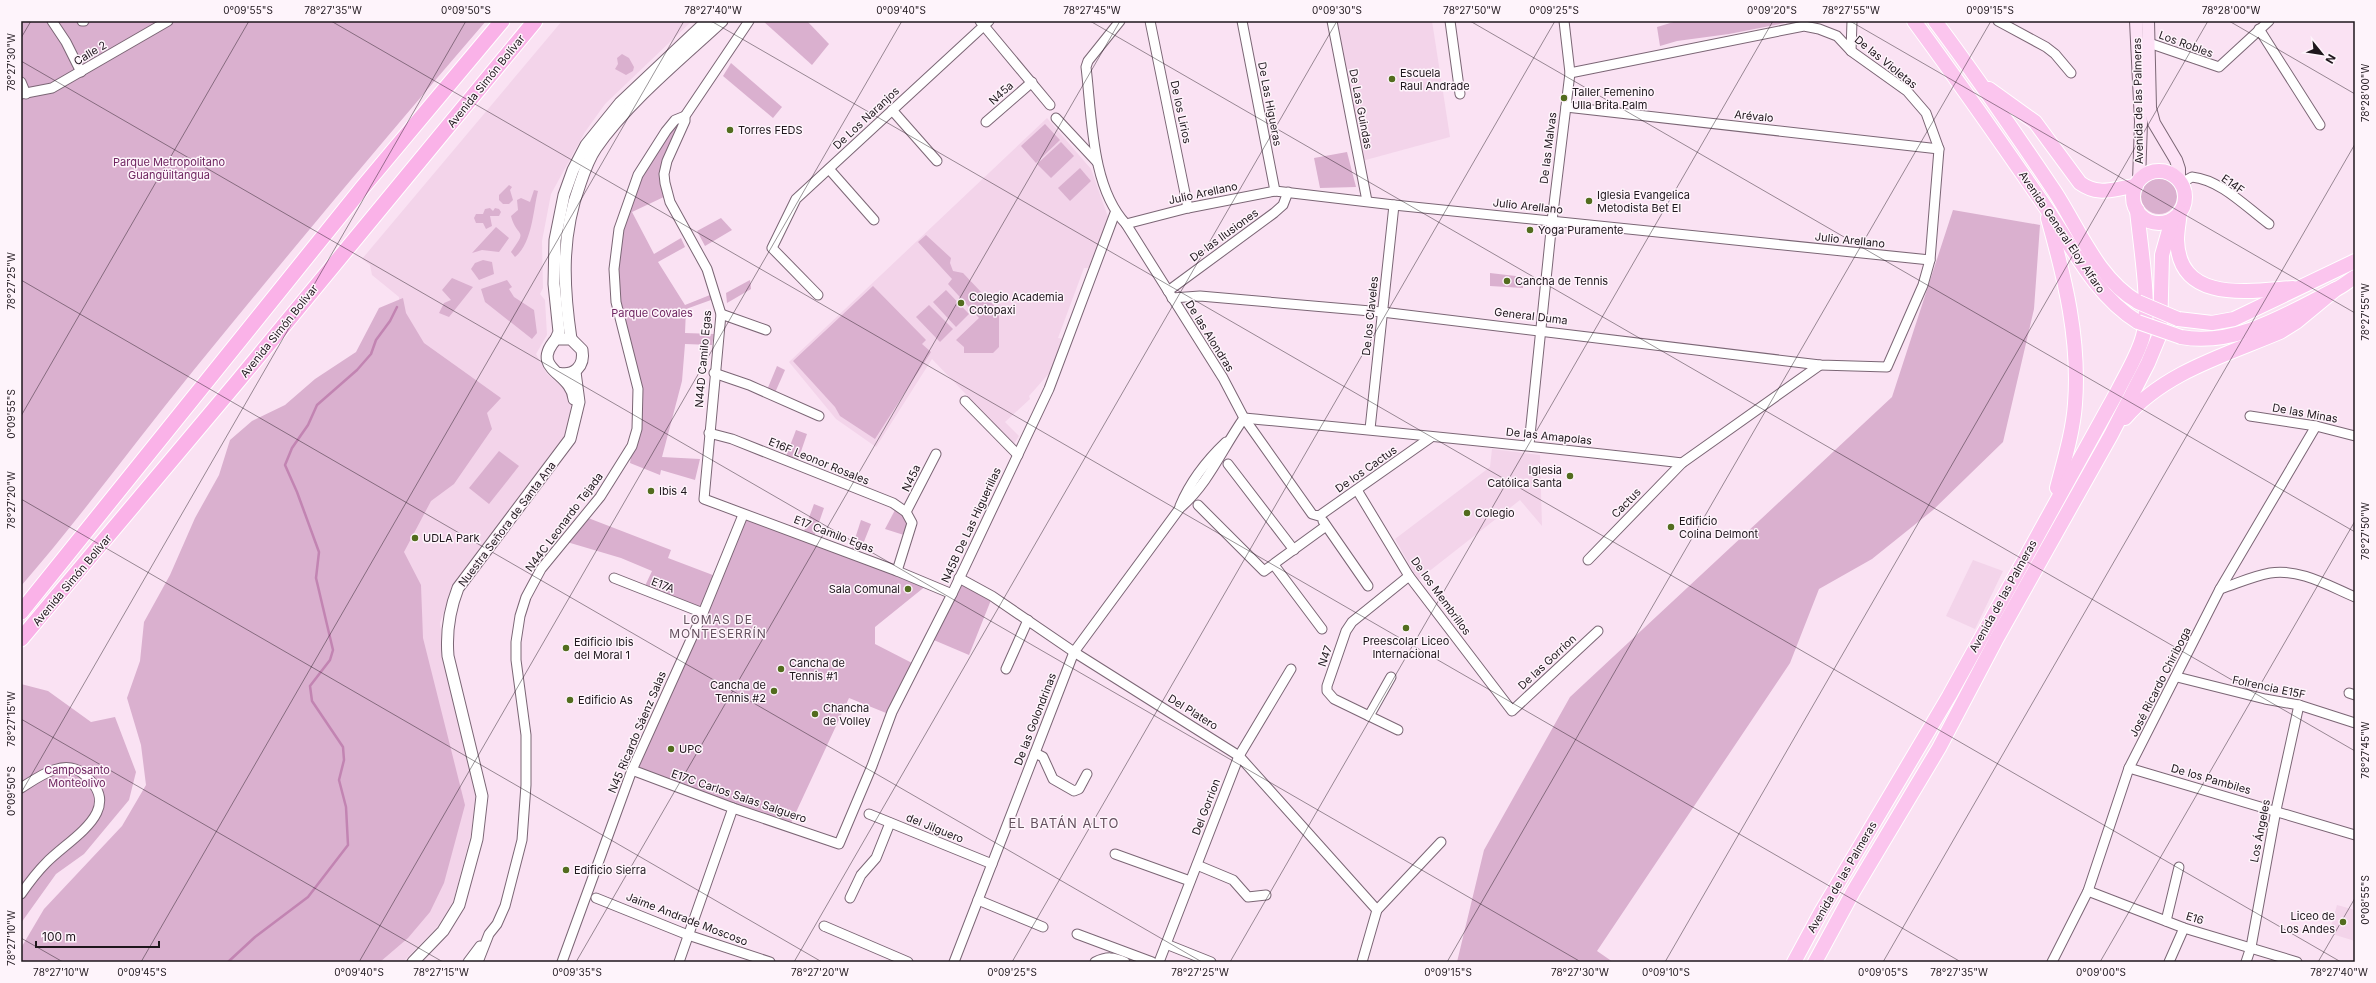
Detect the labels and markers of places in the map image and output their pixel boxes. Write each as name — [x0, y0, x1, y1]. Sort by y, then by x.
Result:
place label: Escuela Raul Andrade — [1400, 66, 1470, 93]
marker: Escuela Raul Andrade — [1387, 74, 1397, 84]
place label: Taller Femenino Ulla Brita Palm — [1572, 85, 1655, 112]
marker: Taller Femenino Ulla Brita Palm — [1559, 93, 1569, 103]
place label: Torres FEDS — [738, 123, 803, 137]
marker: Torres FEDS — [725, 125, 735, 135]
place label: Iglesia Evangelica Metodista Bet El — [1597, 188, 1690, 215]
marker: Iglesia Evangelica Metodista Bet El — [1584, 196, 1594, 206]
place label: Yoga Puramente — [1538, 223, 1624, 237]
marker: Yoga Puramente — [1525, 225, 1535, 235]
place label: Cancha de Tennis — [1515, 274, 1608, 288]
marker: Cancha de Tennis — [1502, 276, 1512, 286]
place label: Colegio Academia Cotopaxi — [969, 290, 1064, 317]
marker: Colegio Academia Cotopaxi — [956, 298, 966, 308]
place label: Iglesia Católica Santa — [1487, 463, 1562, 490]
marker: Iglesia Católica Santa — [1565, 471, 1575, 481]
place label: Ibis 4 — [659, 484, 687, 498]
marker: Ibis 4 — [646, 486, 656, 496]
place label: Colegio — [1475, 506, 1515, 520]
marker: Colegio — [1462, 508, 1472, 518]
place label: Edificio Colina Delmont — [1679, 514, 1758, 541]
marker: Edificio Colina Delmont — [1666, 522, 1676, 532]
place label: UDLA Park — [423, 531, 480, 545]
marker: UDLA Park — [410, 533, 420, 543]
place label: Sala Comunal — [829, 582, 900, 596]
marker: Sala Comunal — [903, 584, 913, 594]
marker: Preescolar Liceo Internacional — [1401, 623, 1411, 633]
place label: Preescolar Liceo Internacional — [1363, 634, 1450, 661]
place label: Edificio Ibis del Moral 1 — [574, 635, 634, 662]
marker: Edificio Ibis del Moral 1 — [561, 643, 571, 653]
place label: Cancha de Tennis #1 — [789, 656, 845, 683]
marker: Cancha de Tennis #1 — [776, 664, 786, 674]
place label: Cancha de Tennis #2 — [710, 678, 766, 705]
marker: Cancha de Tennis #2 — [769, 686, 779, 696]
place label: Edificio As — [578, 693, 633, 707]
marker: Edificio As — [565, 695, 575, 705]
place label: Chancha de Volley — [823, 701, 871, 728]
marker: Chancha de Volley — [810, 709, 820, 719]
place label: UPC — [679, 742, 702, 756]
marker: UPC — [666, 744, 676, 754]
place label: Edificio Sierra — [574, 863, 646, 877]
marker: Edificio Sierra — [561, 865, 571, 875]
place label: Liceo de Los Andes — [2280, 909, 2335, 936]
marker: Liceo de Los Andes — [2338, 917, 2348, 927]

